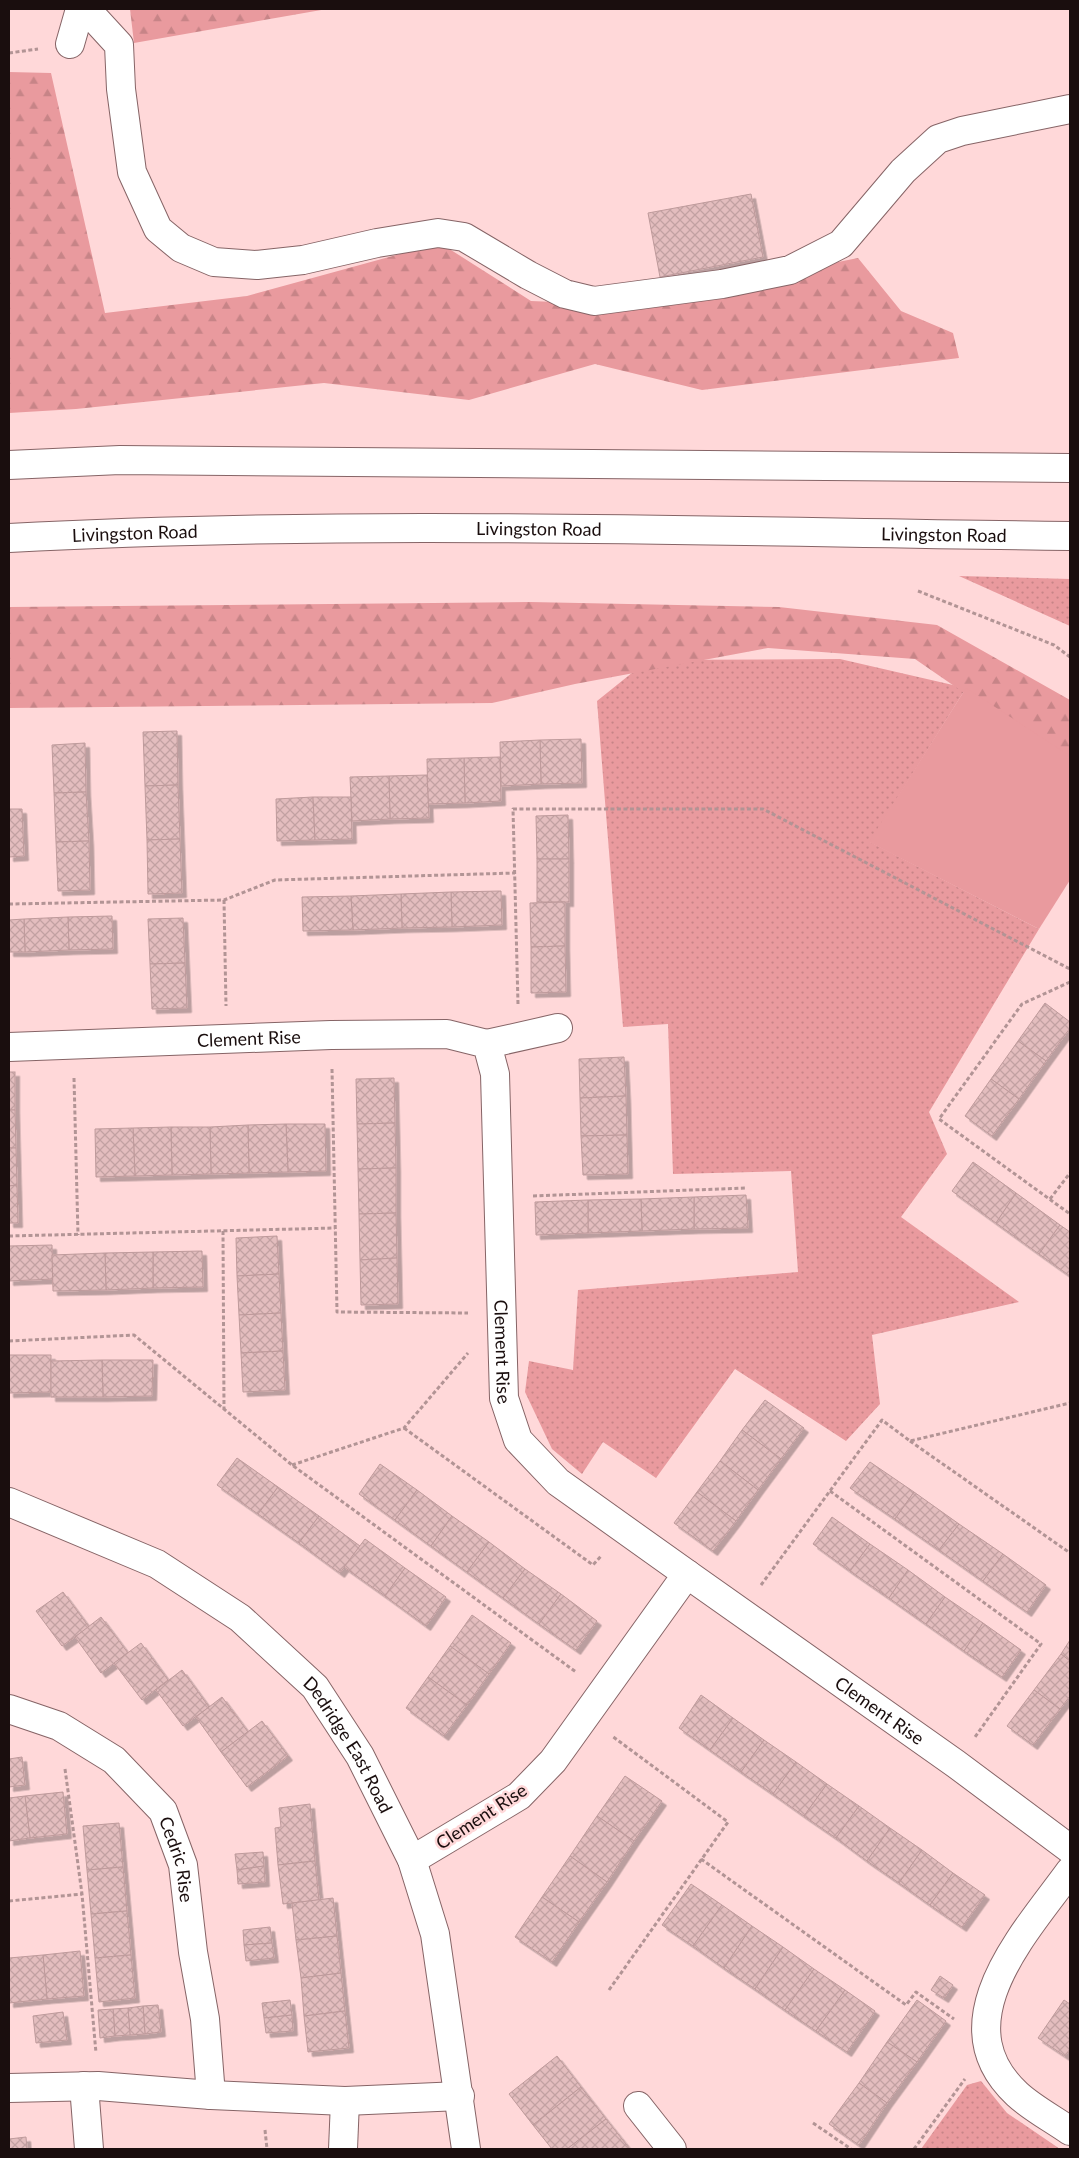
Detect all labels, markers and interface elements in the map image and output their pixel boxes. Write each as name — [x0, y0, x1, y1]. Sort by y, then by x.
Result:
street label: Livingston Road — [476, 517, 602, 540]
street label: Livingston Road — [72, 520, 198, 546]
street label: Livingston Road — [881, 522, 1007, 546]
street label: Clement Rise — [197, 1025, 301, 1051]
street label: Clement Rise — [490, 1299, 516, 1407]
street label: Dedridge East Road — [299, 1671, 398, 1816]
street label: Clement Rise — [831, 1671, 929, 1749]
street label: Clement Rise — [431, 1778, 531, 1854]
street label: Cedric Rise — [155, 1813, 198, 1903]

